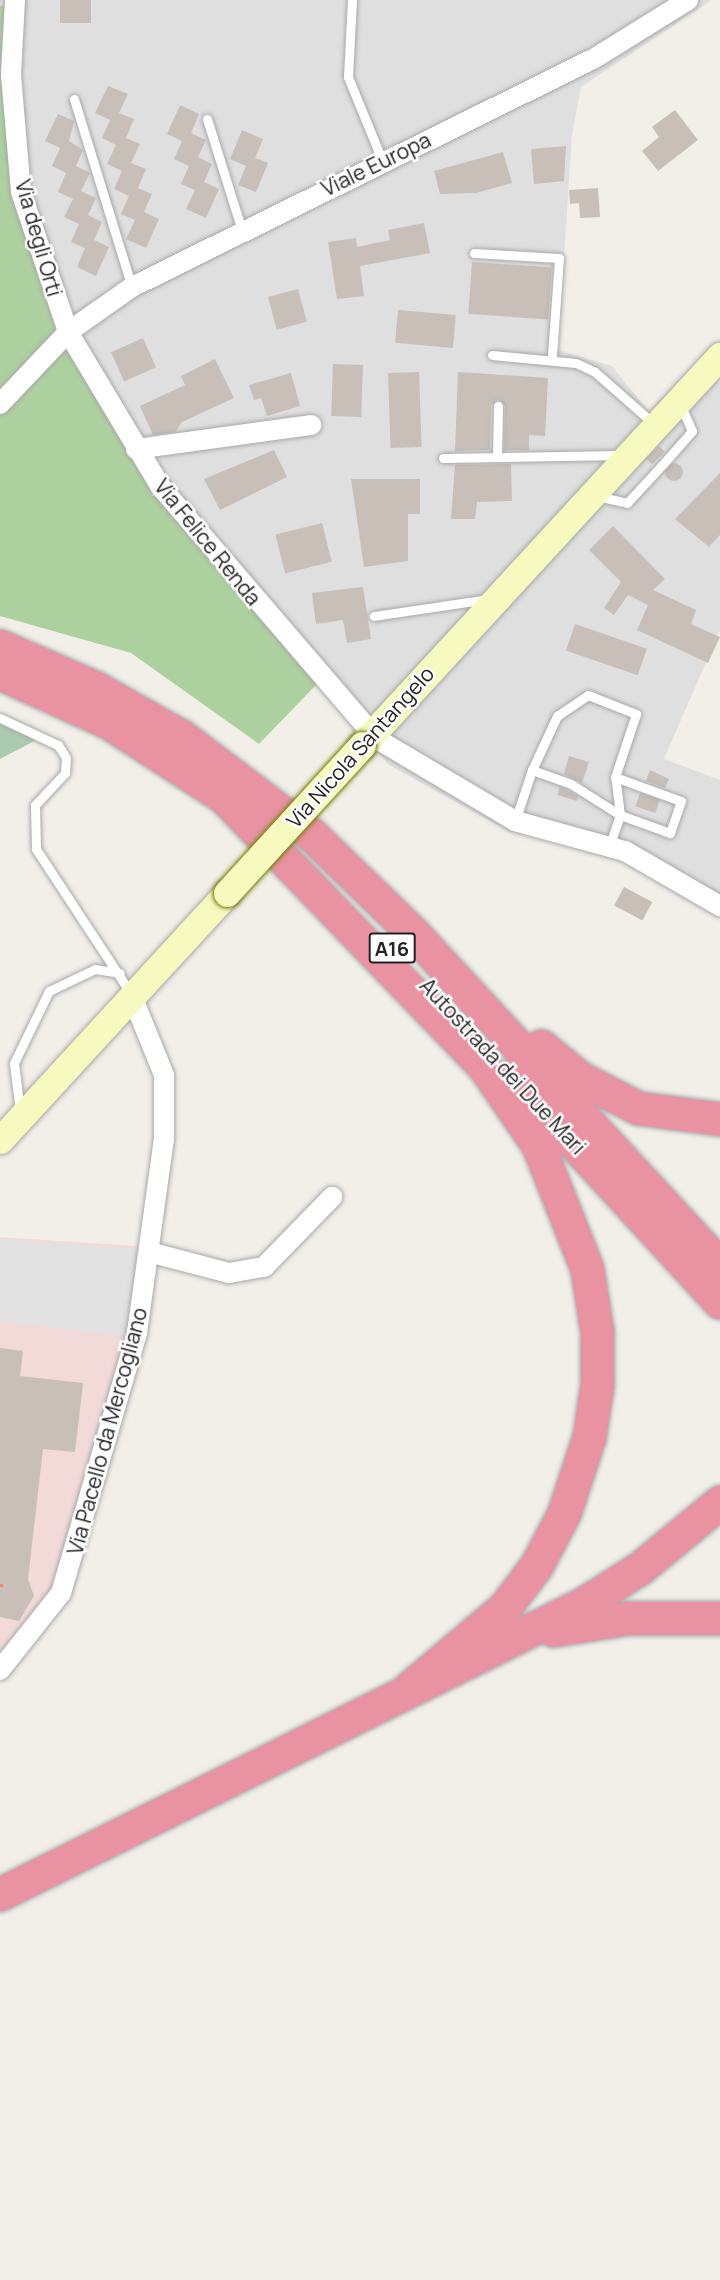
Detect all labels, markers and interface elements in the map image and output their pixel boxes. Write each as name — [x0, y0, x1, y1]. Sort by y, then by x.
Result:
street label: Viale Europa — [317, 127, 435, 201]
street label: Via degli Orti — [10, 177, 68, 299]
street label: Via Felice Renda — [149, 474, 267, 610]
street label: Via Nicola Santangelo — [281, 661, 439, 833]
road number: A16 — [368, 931, 416, 965]
street label: Autostrada dei Due Mari — [415, 973, 591, 1159]
street label: Via Pacello da Mercogliano — [62, 1305, 152, 1557]

